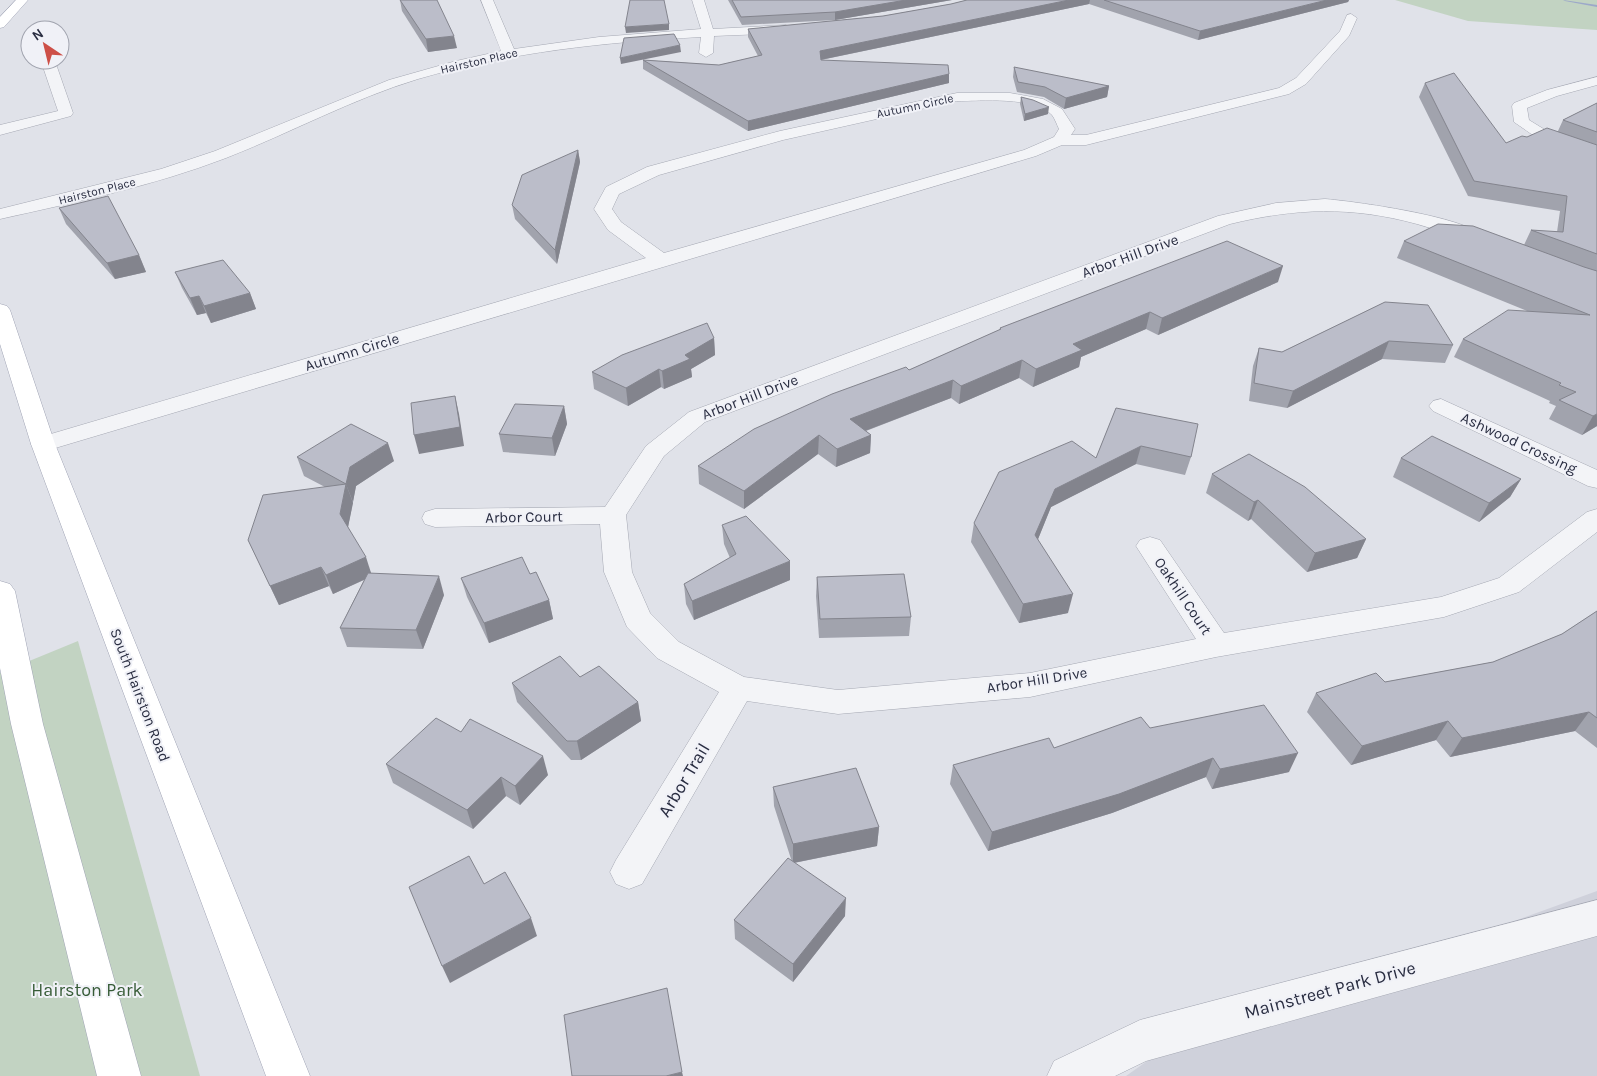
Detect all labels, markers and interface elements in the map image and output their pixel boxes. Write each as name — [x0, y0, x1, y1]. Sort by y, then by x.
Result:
north arrow — [20, 20, 70, 70]
text: N — [29, 25, 47, 45]
street label: Hairston Place — [439, 45, 519, 77]
street label: Autumn Circle — [875, 91, 955, 121]
street label: Hairston Place — [57, 175, 137, 207]
street label: Arbor Hill Drive — [1079, 230, 1181, 282]
street label: Autumn Circle — [303, 329, 401, 375]
street label: Arbor Hill Drive — [699, 370, 801, 424]
street label: Ashwood Crossing — [1458, 408, 1580, 478]
street label: Arbor Court — [485, 507, 563, 527]
street label: Oakhill Court — [1151, 554, 1216, 638]
street label: South Hairston Road — [106, 626, 174, 764]
street label: Arbor Hill Drive — [985, 663, 1089, 697]
street label: Arbor Trail — [653, 739, 715, 821]
street label: Mainstreet Park Drive — [1242, 957, 1418, 1023]
park label: Hairston Park — [31, 979, 143, 1001]

